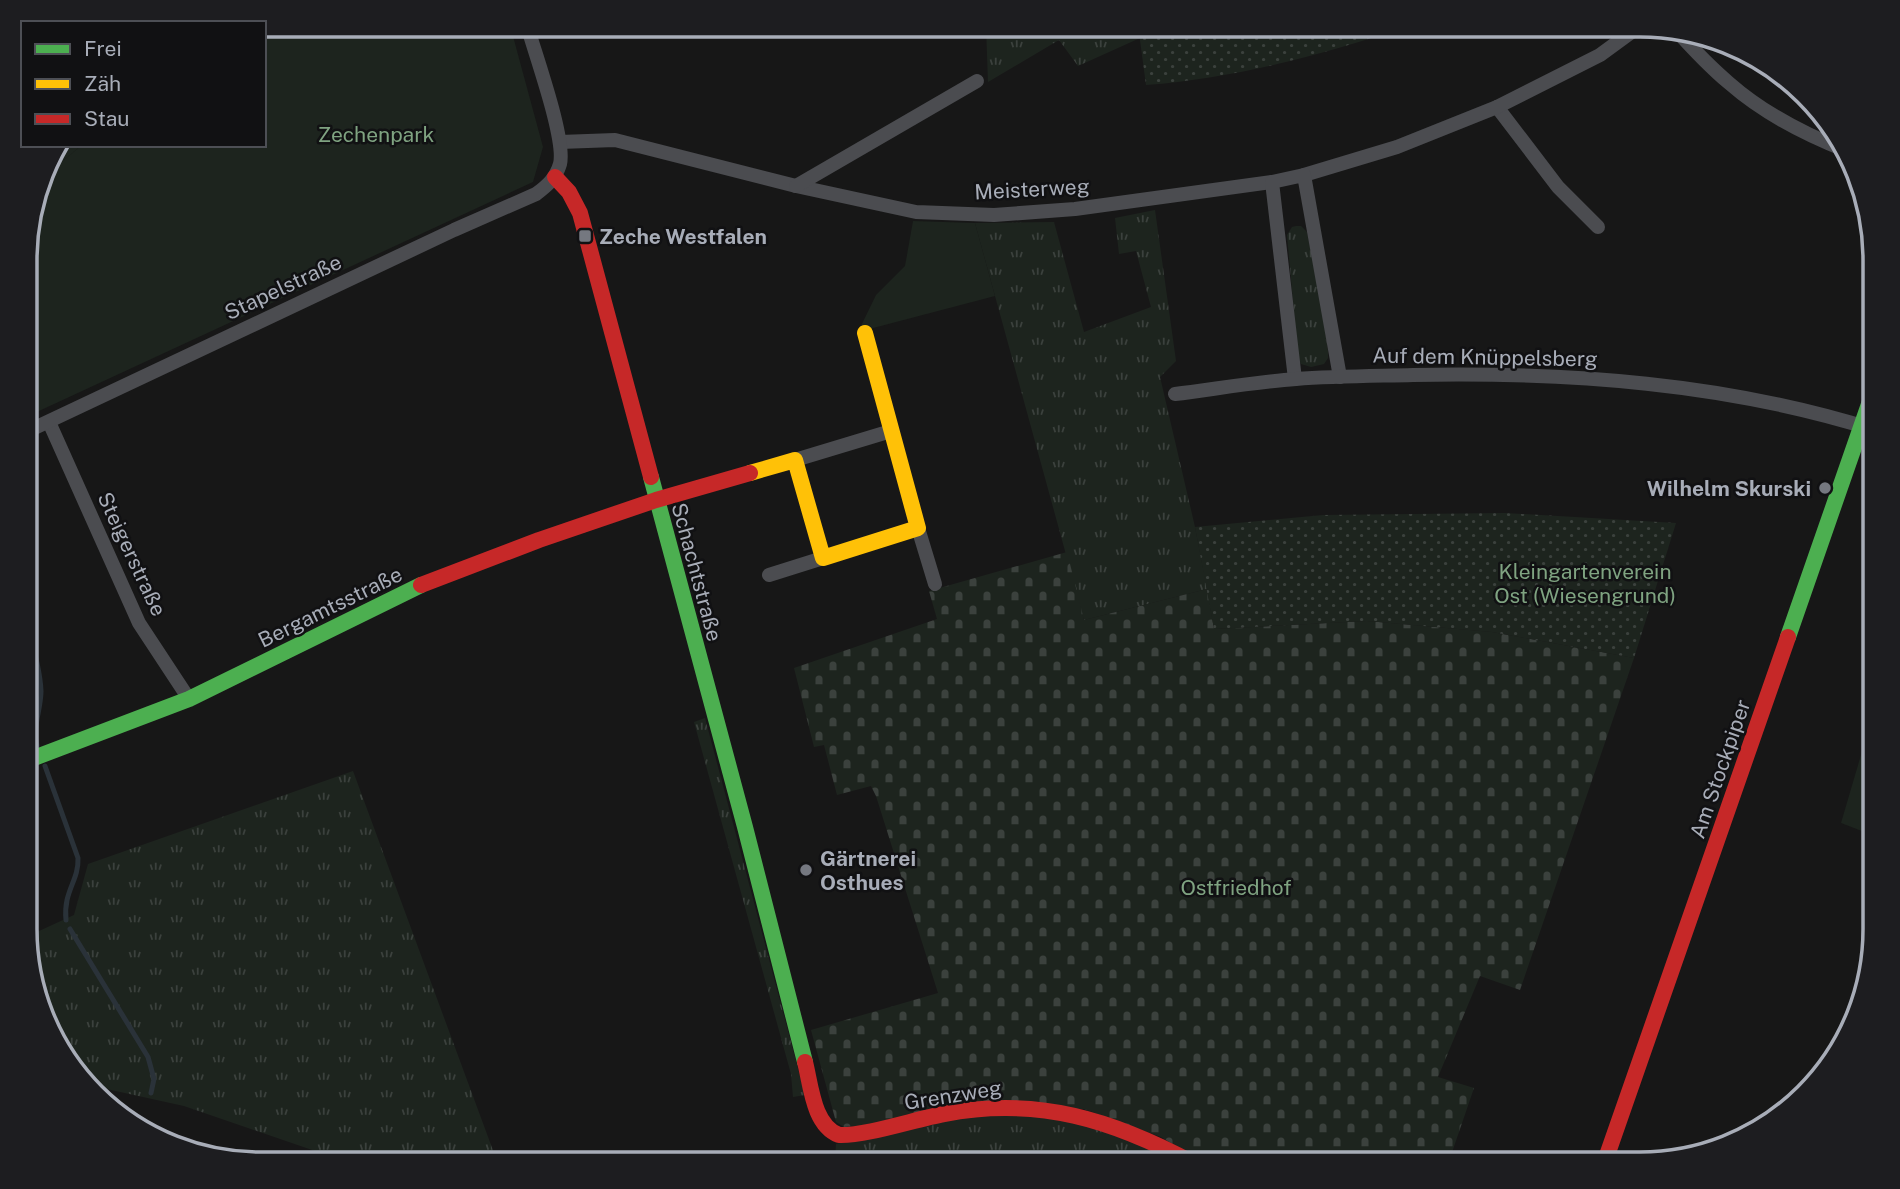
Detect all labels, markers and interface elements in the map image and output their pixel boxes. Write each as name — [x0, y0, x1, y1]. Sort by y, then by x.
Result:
legend — [21, 21, 266, 147]
text: Frei — [84, 36, 122, 61]
text: Zäh — [84, 71, 121, 96]
text: Stau — [84, 106, 130, 131]
park label: Zechenpark — [318, 122, 434, 147]
street label: Meisterweg — [974, 174, 1090, 204]
place label: Zeche Westfalen — [599, 224, 767, 249]
marker: Zeche Westfalen — [577, 228, 593, 244]
street label: Stapelstraße — [221, 249, 345, 325]
street label: Auf dem Knüppelsberg — [1372, 343, 1598, 371]
place label: Wilhelm Skurski — [1647, 476, 1811, 501]
marker: Wilhelm Skurski — [1817, 480, 1833, 496]
street label: Steigerstraße — [92, 488, 172, 620]
street label: Schachtstraße — [667, 500, 727, 644]
park label: Kleingartenverein Ost (Wiesengrund) — [1494, 559, 1676, 608]
street label: Bergamtsstraße — [254, 561, 406, 653]
street label: Am Stockpiper — [1685, 696, 1755, 842]
place label: Gärtnerei Osthues — [820, 846, 916, 895]
marker: Gärtnerei Osthues — [798, 862, 814, 878]
park label: Ostfriedhof — [1180, 875, 1292, 900]
street label: Grenzweg — [902, 1075, 1004, 1115]

